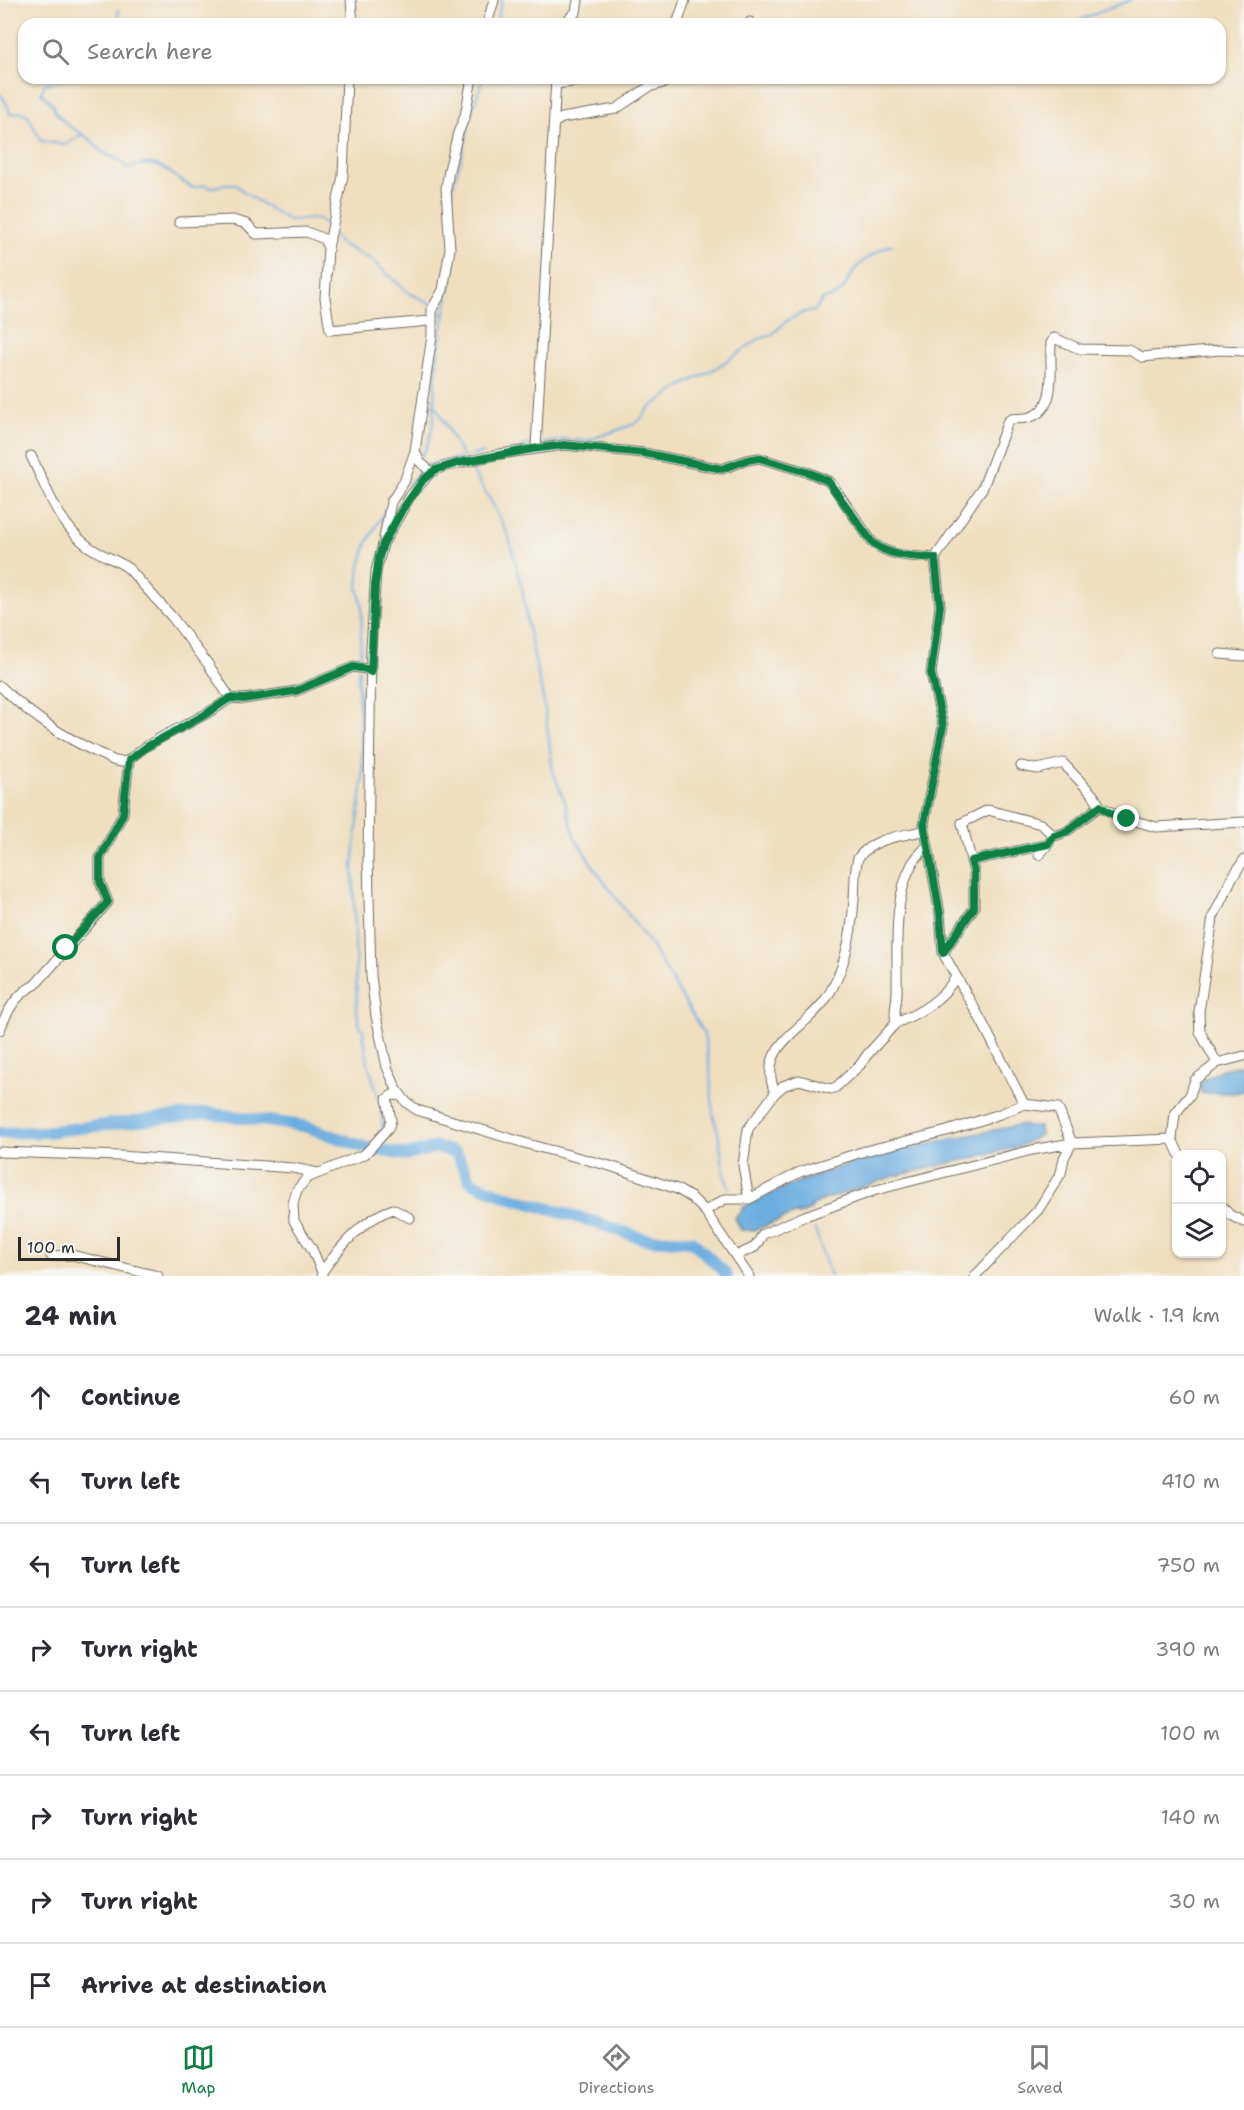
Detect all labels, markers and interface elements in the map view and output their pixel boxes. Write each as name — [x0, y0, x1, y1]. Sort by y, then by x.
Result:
search box — [18, 18, 1226, 84]
icon: search — [39, 35, 72, 68]
text: Search here — [87, 37, 213, 66]
route end — [1113, 805, 1139, 831]
route start — [52, 934, 78, 960]
map controls — [1172, 1150, 1226, 1258]
button: locate — [1172, 1150, 1226, 1204]
button: layers — [1172, 1204, 1226, 1258]
scale bar — [18, 1234, 120, 1262]
text: 100 m — [27, 1237, 75, 1258]
text: 24 min — [24, 1298, 117, 1333]
text: Walk · 1.9 km — [1094, 1302, 1220, 1328]
icon: ahead — [24, 1381, 57, 1414]
text: Continue — [81, 1383, 181, 1412]
text: 60 m — [1168, 1384, 1220, 1410]
icon: left — [24, 1465, 57, 1498]
text: Turn left — [81, 1467, 180, 1496]
text: 410 m — [1161, 1468, 1220, 1494]
icon: left — [24, 1549, 57, 1582]
text: Turn left — [81, 1551, 180, 1580]
text: 750 m — [1157, 1552, 1220, 1578]
icon: right — [24, 1633, 57, 1666]
text: Turn right — [81, 1635, 198, 1664]
text: 390 m — [1155, 1636, 1220, 1662]
icon: left — [24, 1717, 57, 1750]
text: Turn left — [81, 1719, 180, 1748]
text: 100 m — [1160, 1720, 1220, 1746]
icon: right — [24, 1801, 57, 1834]
text: Turn right — [81, 1803, 198, 1832]
text: 140 m — [1161, 1804, 1220, 1830]
icon: right — [24, 1885, 57, 1918]
text: Turn right — [81, 1887, 198, 1916]
text: 30 m — [1168, 1888, 1220, 1914]
icon: arrive — [24, 1969, 57, 2002]
text: Arrive at destination — [81, 1971, 327, 2000]
tab: Map — [181, 2041, 216, 2098]
tab: Directions — [578, 2041, 655, 2098]
tab: Saved — [1017, 2041, 1063, 2098]

